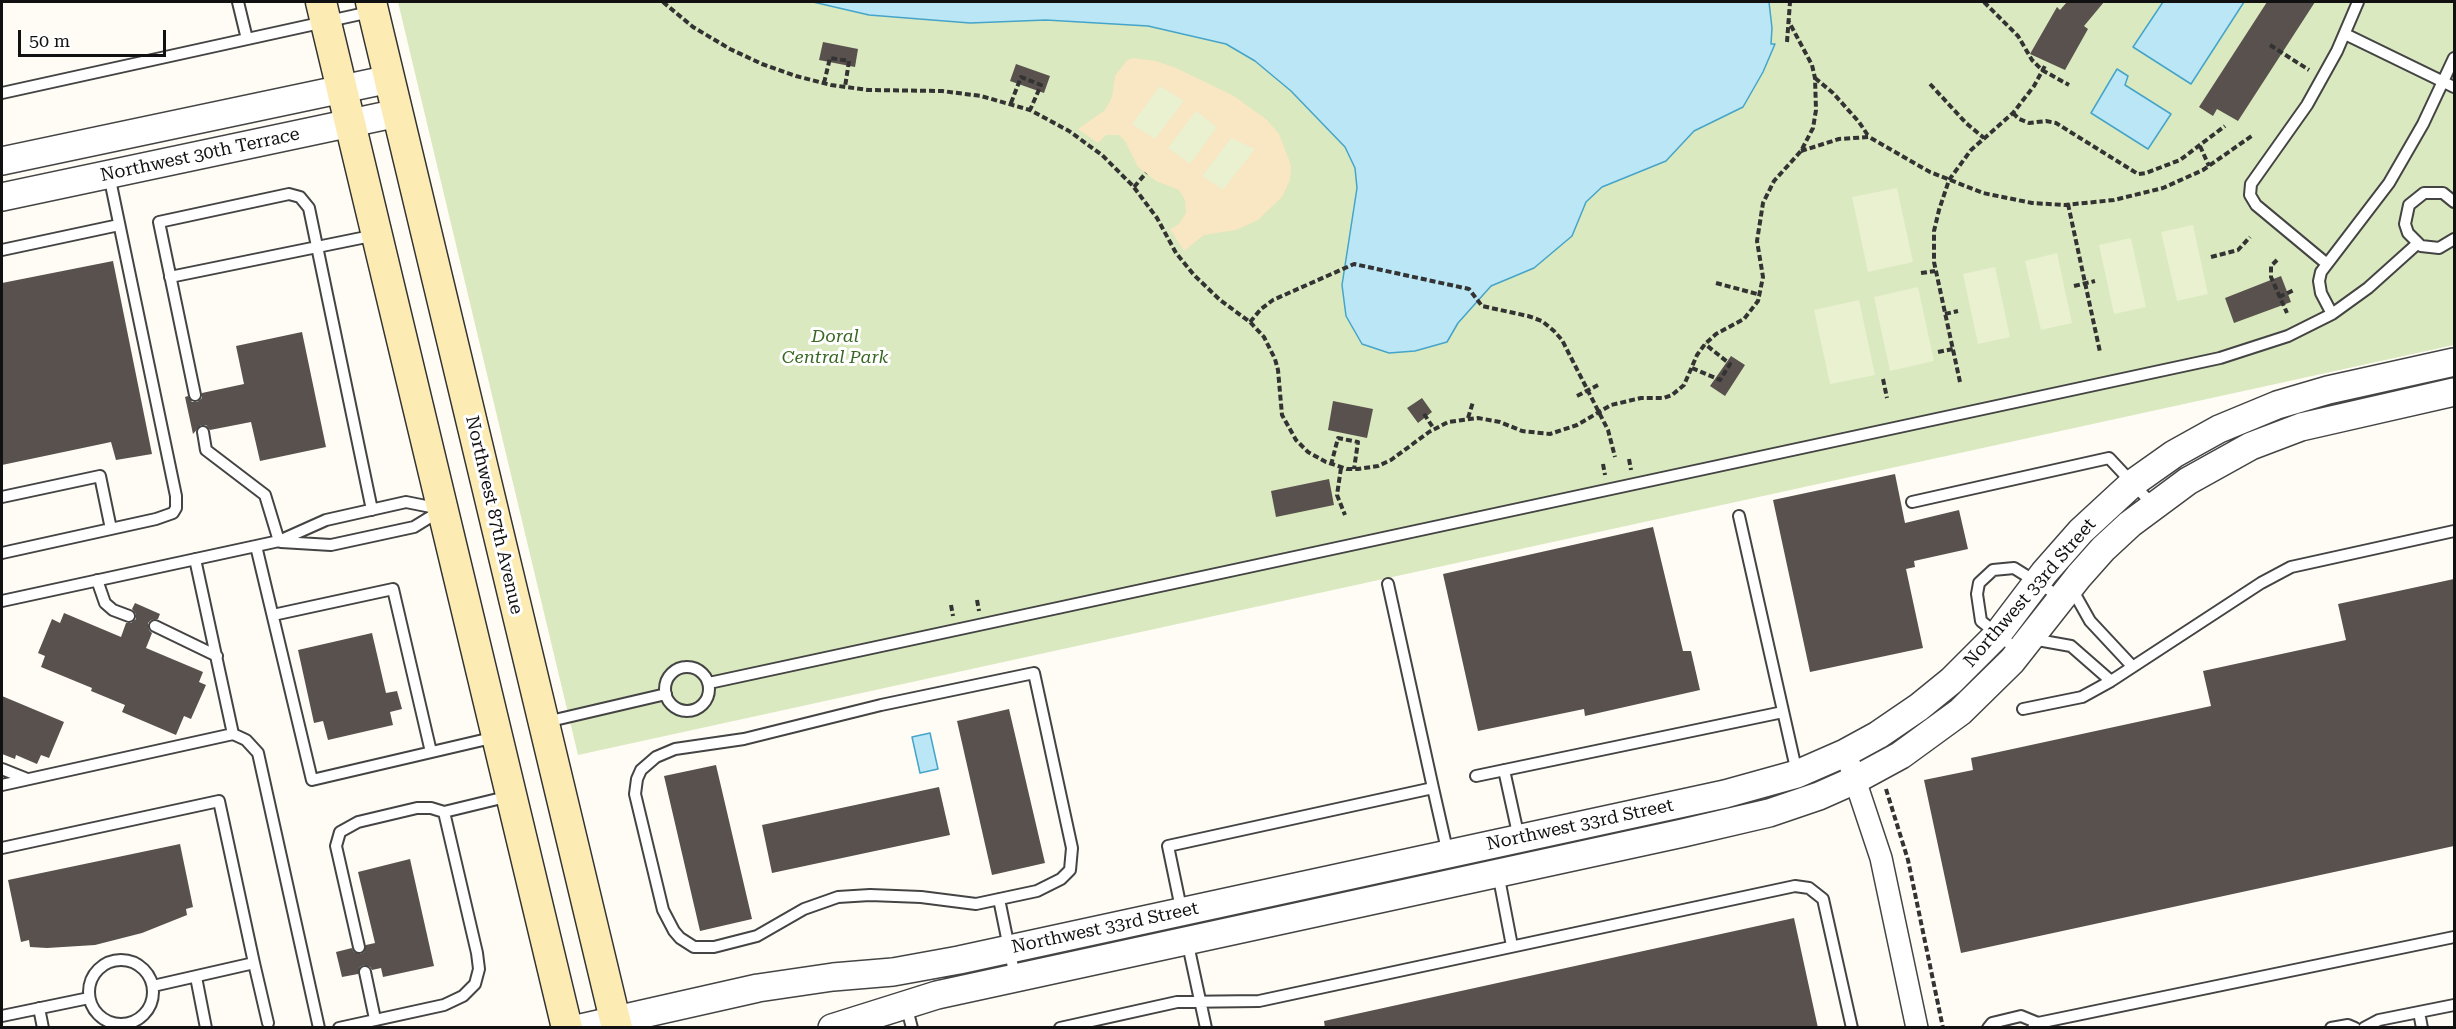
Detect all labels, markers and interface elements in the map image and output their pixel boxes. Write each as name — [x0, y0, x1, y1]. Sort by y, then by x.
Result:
scale bar — [21, 18, 170, 56]
text: 50 m — [29, 30, 70, 51]
street label: Northwest 30th Terrace — [98, 123, 302, 187]
park label: Doral Central Park — [782, 326, 888, 368]
street label: Northwest 87th Avenue — [461, 414, 527, 616]
street label: Northwest 33rd Street — [1959, 514, 2101, 672]
street label: Northwest 33rd Street — [1485, 795, 1675, 855]
street label: Northwest 33rd Street — [1010, 898, 1200, 958]

